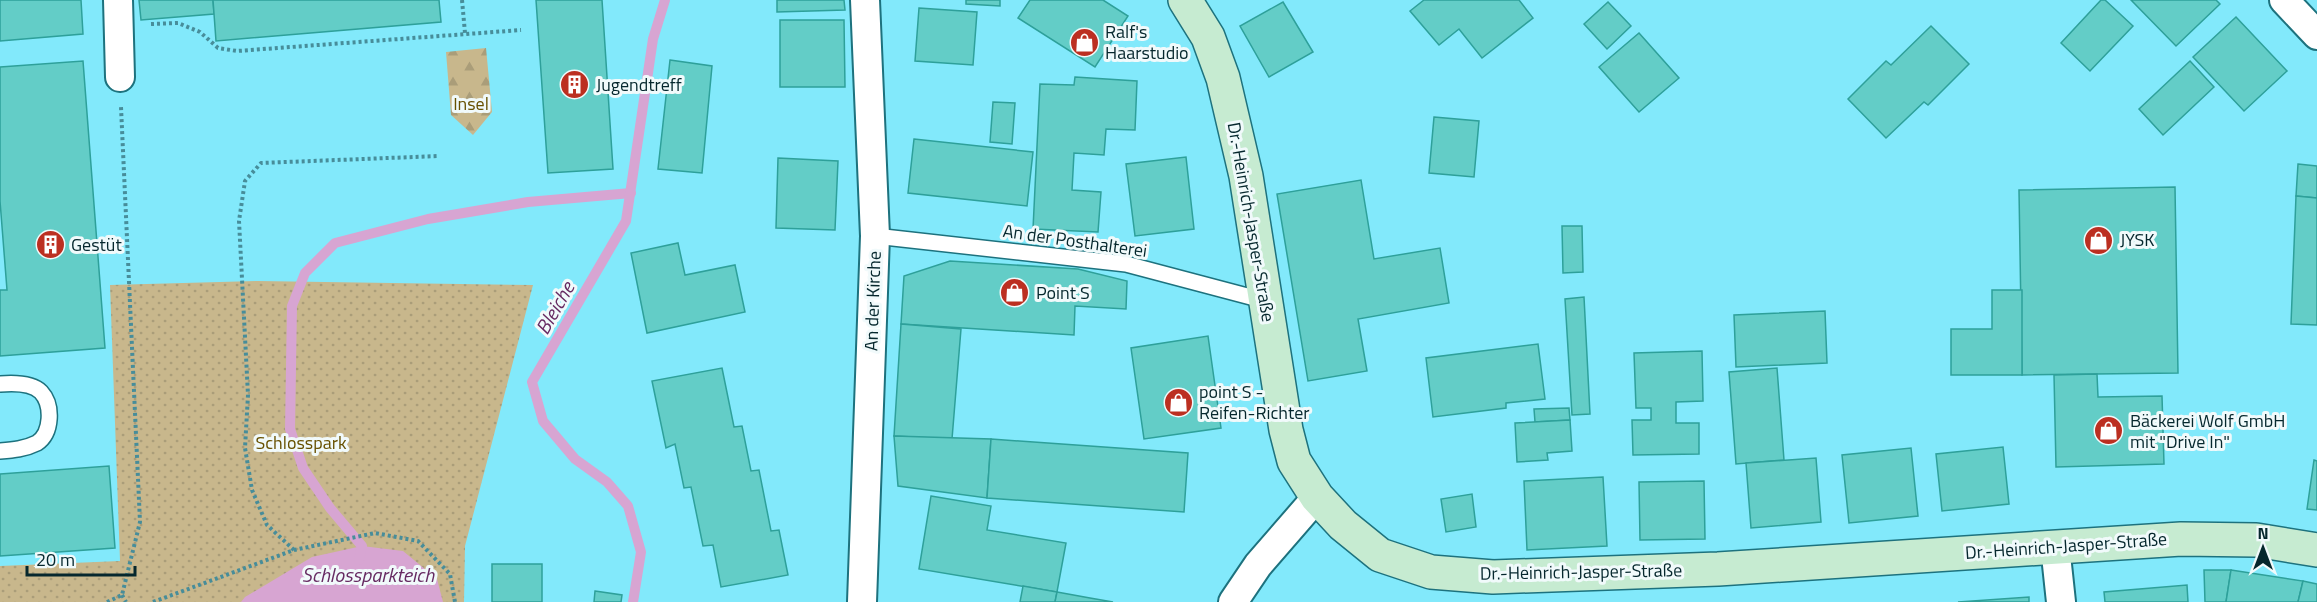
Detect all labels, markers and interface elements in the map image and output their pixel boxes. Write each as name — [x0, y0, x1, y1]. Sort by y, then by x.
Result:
place label: Ralf's Haarstudio — [1105, 18, 1189, 66]
shop icon: Ralf's Haarstudio — [1068, 26, 1100, 58]
building icon: Jugendtreff — [559, 69, 591, 101]
place label: Jugendtreff — [596, 71, 682, 98]
park label: Insel — [453, 90, 489, 117]
street label: Dr.-Heinrich-Jasper-Straße — [1221, 120, 1282, 324]
street label: An der Posthalterei — [1001, 217, 1149, 264]
shop icon: JYSK — [2083, 224, 2115, 256]
place label: JYSK — [2120, 226, 2155, 253]
building icon: Gestüt — [34, 229, 66, 261]
place label: Gestüt — [71, 231, 122, 258]
street label: An der Kirche — [857, 251, 888, 351]
water label: Bleiche — [527, 274, 583, 340]
shop icon: Point S — [999, 277, 1031, 309]
place label: Point S — [1036, 279, 1090, 306]
place label: point S - Reifen-Richter — [1199, 378, 1310, 426]
shop icon: point S - Reifen-Richter — [1162, 386, 1194, 418]
place label: Bäckerei Wolf GmbH mit "Drive In" — [2130, 407, 2285, 455]
shop icon: Bäckerei Wolf GmbH mit "Drive In" — [2093, 415, 2125, 447]
park label: Schlosspark — [255, 429, 347, 456]
north arrow — [2233, 518, 2293, 578]
text: N — [2257, 521, 2269, 545]
street label: Dr.-Heinrich-Jasper-Straße — [1964, 525, 2168, 566]
scale bar — [27, 539, 135, 577]
text: 20 m — [36, 546, 75, 573]
street label: Dr.-Heinrich-Jasper-Straße — [1480, 556, 1682, 587]
water label: Schlossparkteich — [302, 559, 435, 590]

